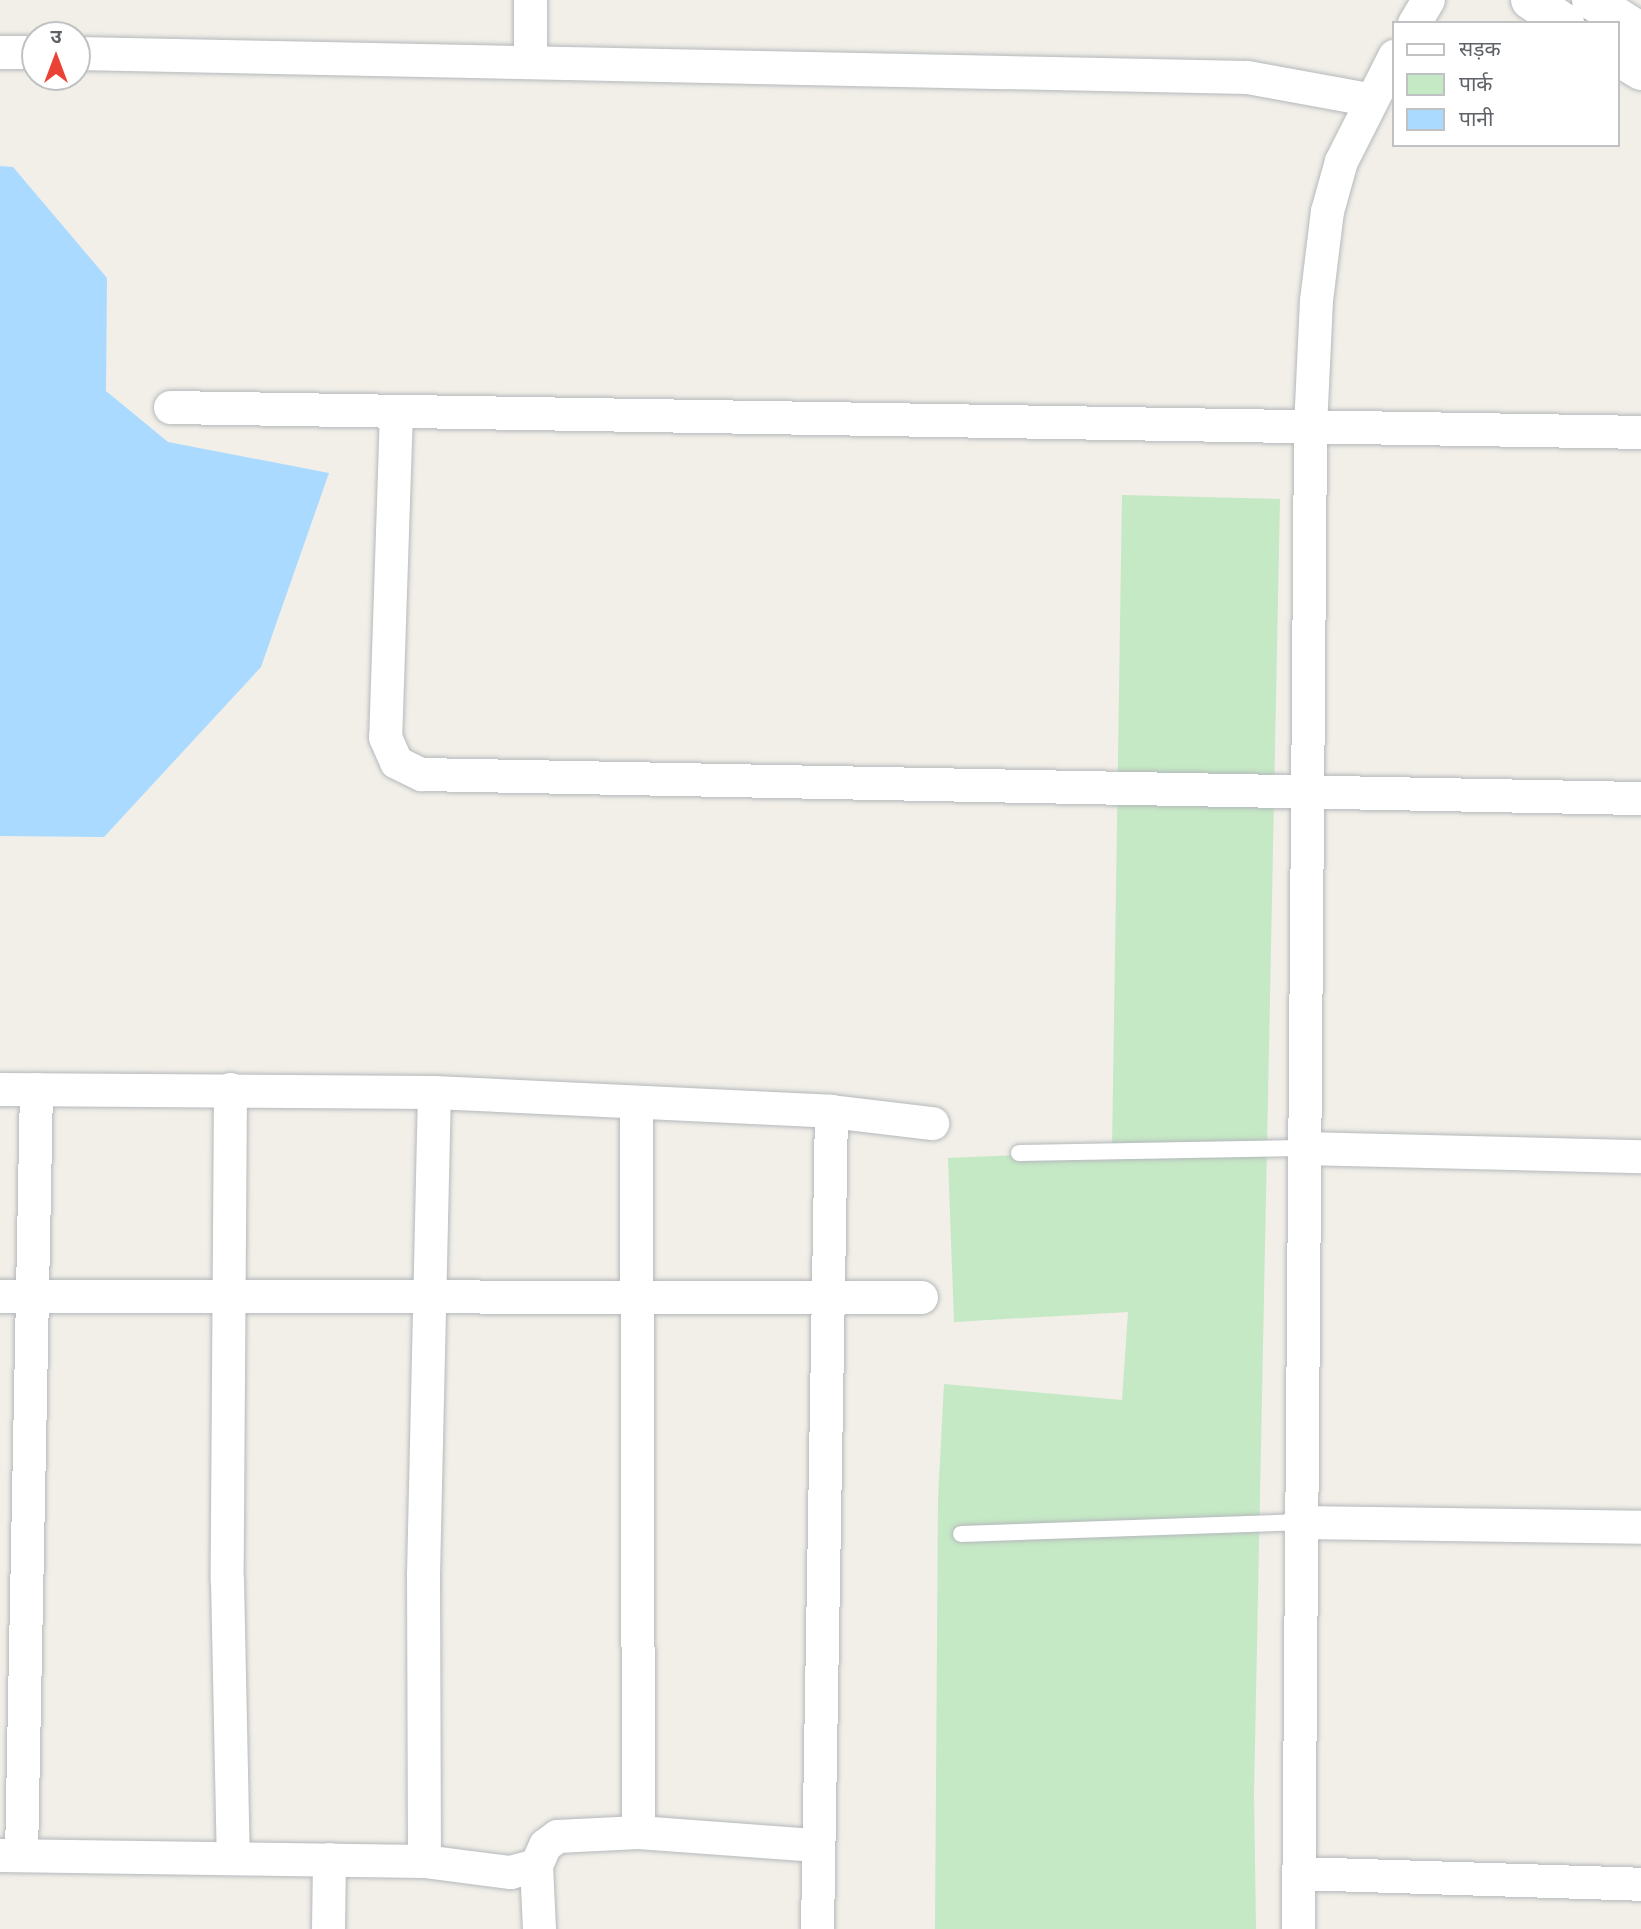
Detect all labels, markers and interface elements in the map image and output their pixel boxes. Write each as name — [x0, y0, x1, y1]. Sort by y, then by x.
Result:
north arrow — [21, 21, 91, 91]
legend — [1392, 21, 1620, 147]
text: उ — [50, 24, 62, 49]
text: सड़क — [1459, 35, 1501, 63]
text: पार्क — [1459, 70, 1493, 98]
text: पानी — [1459, 105, 1493, 133]

